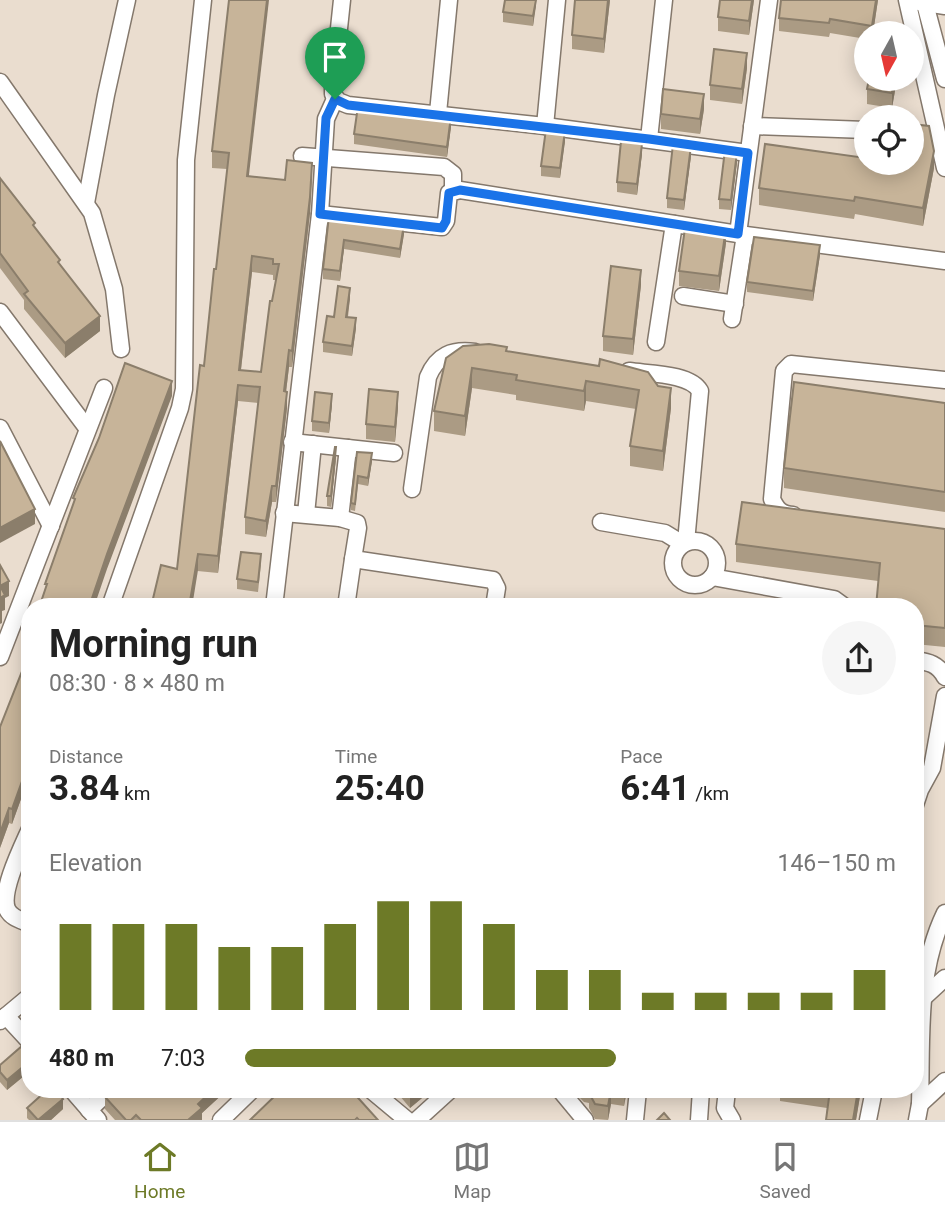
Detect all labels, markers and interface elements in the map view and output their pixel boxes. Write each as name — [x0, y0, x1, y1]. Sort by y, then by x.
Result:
north arrow — [854, 21, 924, 91]
map controls — [854, 21, 924, 175]
pin — [305, 27, 365, 99]
icon: arrive — [316, 38, 354, 76]
button: locate — [854, 105, 924, 175]
button: share — [822, 621, 896, 695]
text: Morning run — [49, 622, 258, 666]
text: 08:30 · 8 × 480 m — [49, 670, 225, 697]
text: Distance — [49, 745, 123, 768]
text: Time — [335, 745, 377, 768]
text: Pace — [620, 745, 663, 768]
text: 3.84 — [49, 768, 119, 809]
text: 25:40 — [335, 768, 425, 809]
text: 6:41 — [620, 768, 690, 809]
text: km — [119, 782, 150, 805]
text: /km — [690, 782, 729, 805]
text: Elevation — [49, 850, 142, 877]
text: 146–150 m — [777, 850, 896, 877]
text: 480 m — [49, 1045, 114, 1072]
text: 7:03 — [161, 1045, 205, 1072]
tab: Home — [134, 1138, 185, 1203]
tab: Map — [453, 1138, 491, 1203]
tab: Saved — [760, 1138, 811, 1203]

